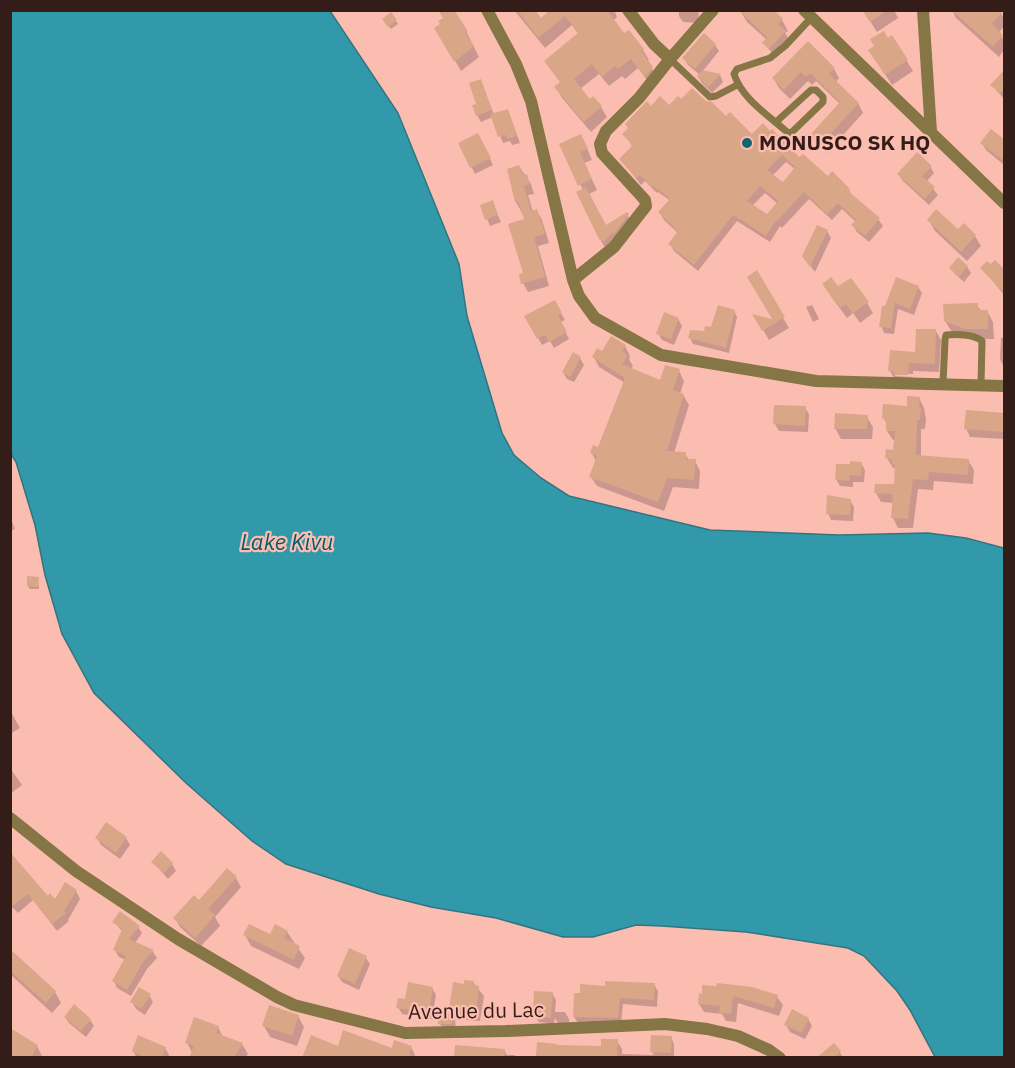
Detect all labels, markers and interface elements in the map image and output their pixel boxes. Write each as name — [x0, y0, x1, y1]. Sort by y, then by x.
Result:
place label: MONUSCO SK HQ — [759, 128, 930, 156]
marker: MONUSCO SK HQ — [740, 136, 754, 150]
water label: Lake Kivu — [241, 527, 333, 556]
street label: Avenue du Lac — [408, 995, 544, 1025]

